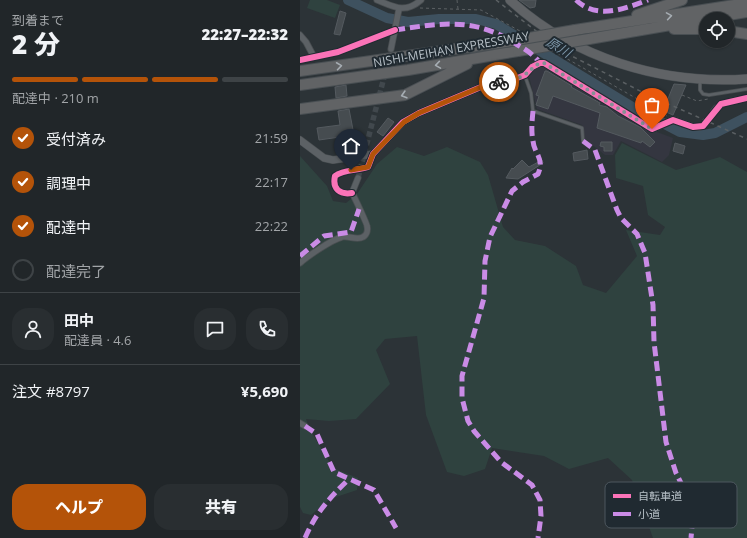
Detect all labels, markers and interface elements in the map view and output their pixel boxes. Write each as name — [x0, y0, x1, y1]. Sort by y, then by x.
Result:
text: 到着まで — [12, 11, 64, 29]
one-way arrow — [666, 12, 672, 20]
map controls — [699, 12, 735, 48]
button: locate — [699, 12, 735, 48]
text: 22:27–22:32 — [202, 24, 288, 44]
text: 2 分 — [12, 26, 60, 62]
street label: NISHI-MEIHAN EXPRESSWAY — [372, 27, 530, 71]
water label: 原川 — [543, 33, 576, 62]
one-way arrow — [435, 60, 441, 69]
one-way arrow — [336, 62, 342, 71]
courier — [479, 62, 519, 102]
icon: bike — [488, 71, 510, 93]
pin — [635, 88, 669, 129]
text: 配達中 · 210 m — [12, 89, 99, 107]
one-way arrow — [400, 90, 407, 98]
icon: bag — [641, 94, 663, 116]
icon: check — [12, 127, 34, 149]
text: 受付済み — [46, 129, 106, 149]
text: 21:59 — [255, 129, 288, 147]
pin — [334, 129, 368, 170]
icon: home — [340, 135, 362, 157]
icon: check — [12, 171, 34, 193]
text: 調理中 — [46, 173, 91, 193]
text: 22:17 — [255, 173, 288, 191]
icon: check — [12, 215, 34, 237]
text: 配達中 — [46, 217, 91, 237]
text: 22:22 — [255, 217, 288, 235]
text: 配達完了 — [46, 261, 106, 281]
button: person — [12, 308, 54, 350]
button: chat — [194, 308, 236, 350]
button: phone — [246, 308, 288, 350]
text: 田中 — [64, 310, 94, 330]
text: 配達員 · 4.6 — [64, 331, 131, 349]
text: 注文 #8797 — [12, 381, 90, 401]
text: ¥5,690 — [241, 381, 288, 401]
legend — [605, 482, 737, 528]
button: ヘルプ — [12, 484, 146, 530]
button: 共有 — [154, 484, 288, 530]
text: 自転車道 — [638, 488, 682, 503]
text: 小道 — [638, 506, 660, 521]

